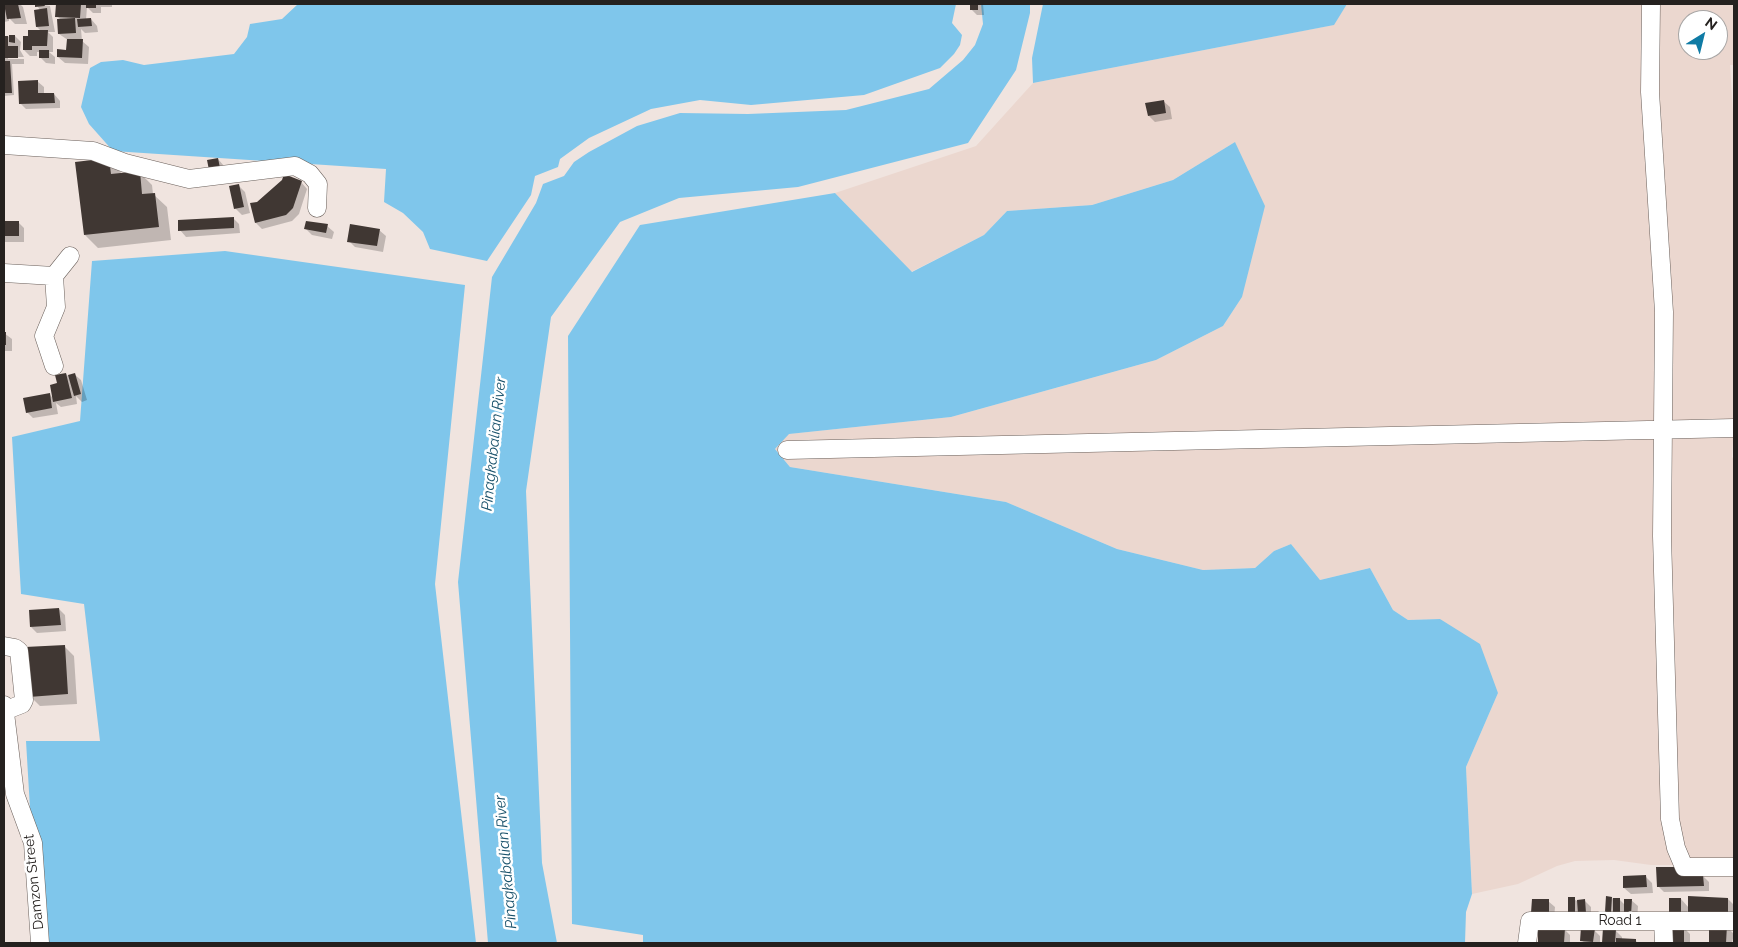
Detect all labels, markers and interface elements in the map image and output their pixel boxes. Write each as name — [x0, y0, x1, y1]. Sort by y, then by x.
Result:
north arrow — [1678, 10, 1728, 60]
text: N — [1702, 14, 1720, 33]
water label: Pinagkabalian River — [478, 376, 510, 512]
water label: Pinagkabalian River — [491, 794, 521, 930]
street label: Damzon Street — [21, 833, 47, 931]
street label: Road 1 — [1598, 913, 1642, 929]

